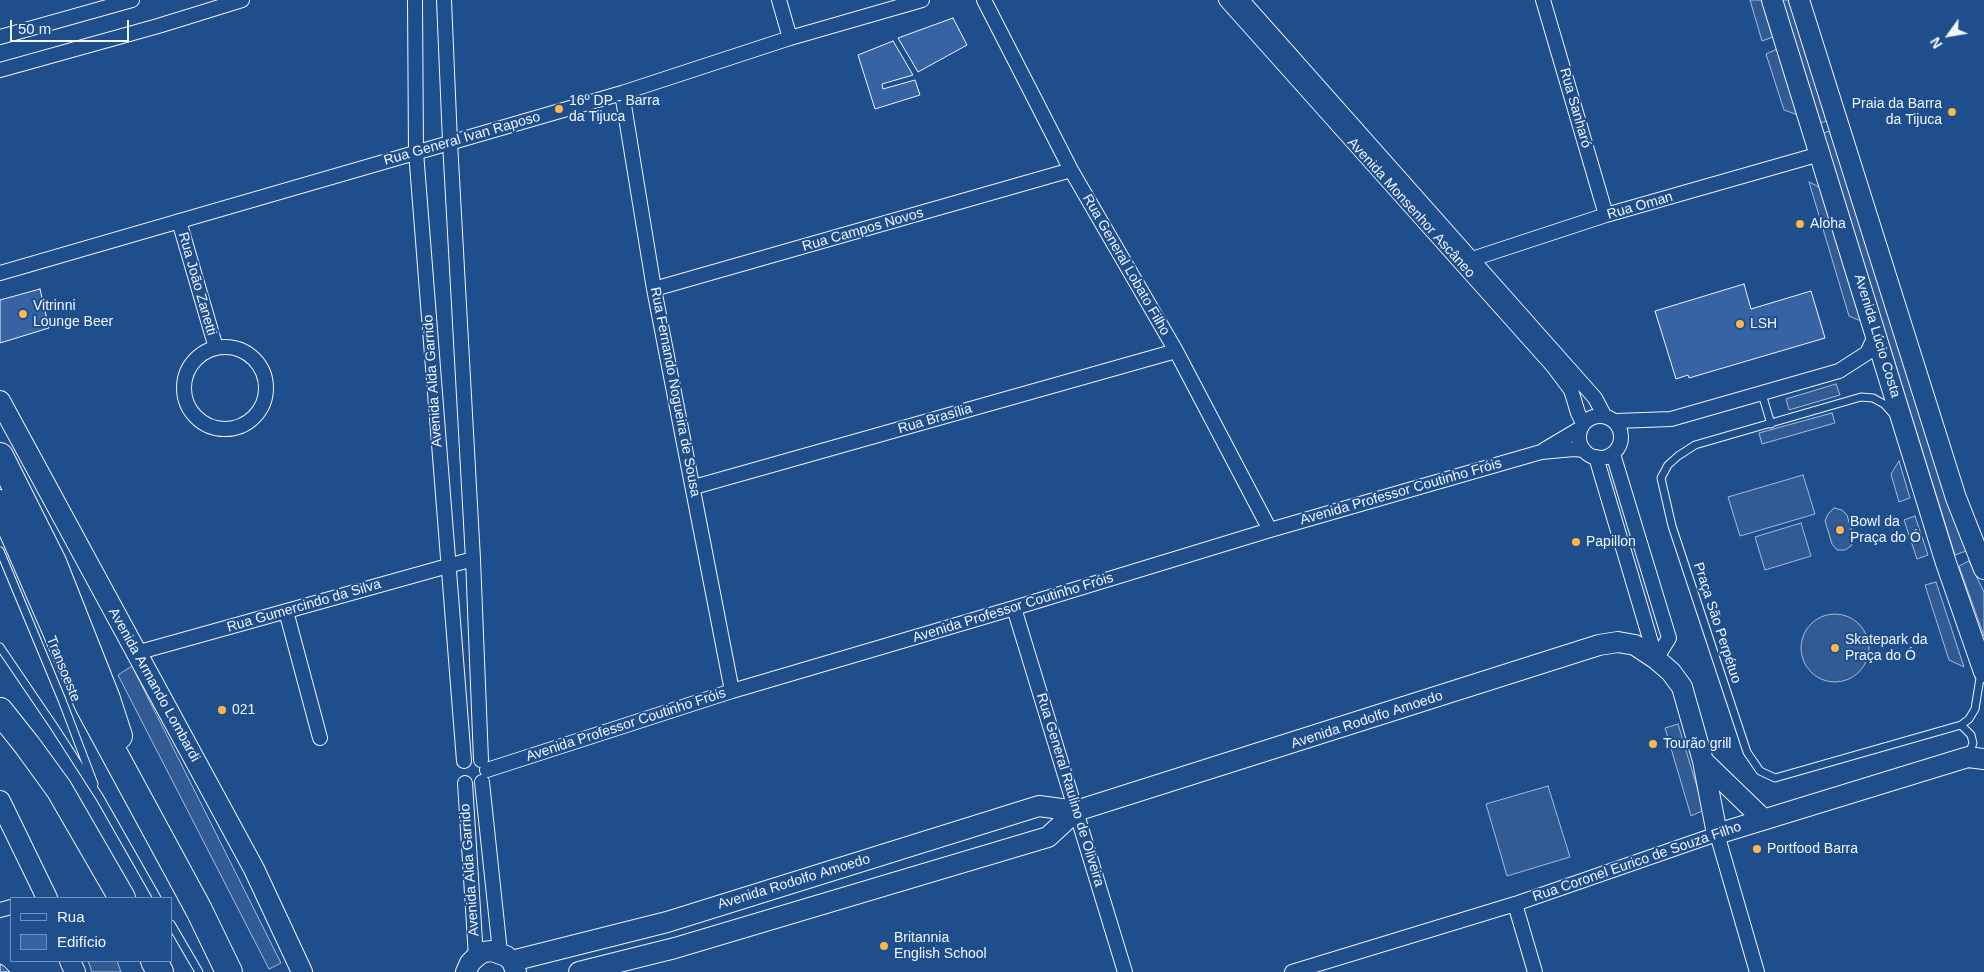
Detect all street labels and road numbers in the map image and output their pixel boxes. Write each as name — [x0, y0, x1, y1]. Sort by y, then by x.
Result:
street label: Rua Sanharó — [1556, 66, 1594, 150]
street label: Rua General Ivan Raposo — [382, 109, 542, 169]
street label: Avenida Monsenhor Ascâneo — [1344, 135, 1478, 281]
street label: Rua Oman — [1605, 189, 1675, 223]
street label: Rua General Lobato Filho — [1079, 191, 1173, 339]
street label: Rua Campos Novos — [800, 205, 926, 255]
street label: Rua João Zanetti — [174, 230, 220, 338]
street label: Avenida Lúcio Costa — [1850, 272, 1904, 400]
street label: Rua Fernando Nogueira de Sousa — [646, 286, 704, 498]
street label: Avenida Alda Garrido — [420, 314, 446, 448]
street label: Rua Brasília — [896, 400, 974, 438]
street label: Avenida Professor Coutinho Fróis — [1298, 455, 1504, 529]
street label: Praça São Perpétuo — [1690, 560, 1744, 686]
street label: Avenida Professor Coutinho Fróis — [911, 569, 1115, 647]
street label: Rua Gumercindo da Silva — [225, 576, 383, 636]
street label: Avenida Armando Lombardi — [105, 605, 203, 765]
street label: Transoeste — [42, 634, 84, 704]
street label: Avenida Professor Coutinho Fróis — [524, 685, 728, 765]
street label: Avenida Rodolfo Amoedo — [1289, 688, 1445, 752]
street label: Rua General Raulino de Oliveira — [1033, 691, 1107, 889]
street label: Avenida Alda Garrido — [457, 803, 483, 937]
street label: Rua Coronel Eurico de Souza Filho — [1531, 818, 1743, 906]
street label: Avenida Rodolfo Amoedo — [716, 851, 872, 913]

